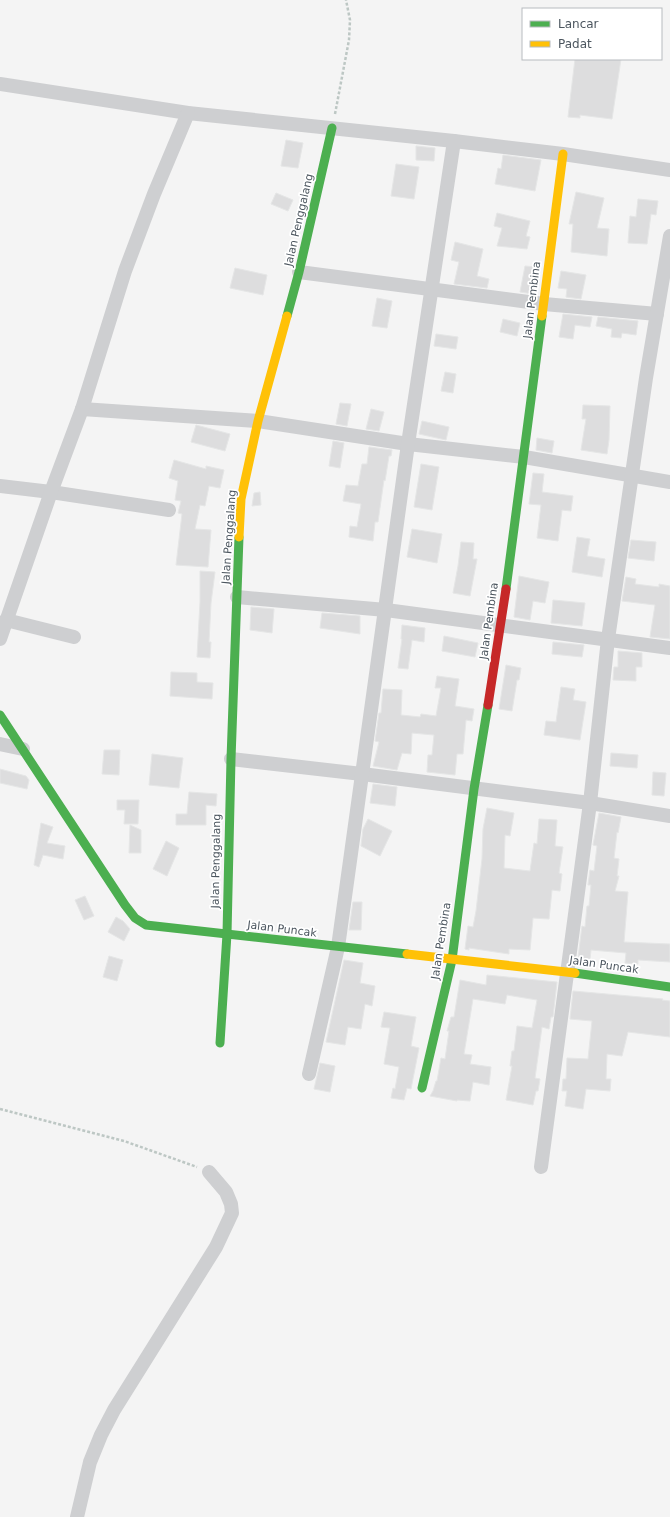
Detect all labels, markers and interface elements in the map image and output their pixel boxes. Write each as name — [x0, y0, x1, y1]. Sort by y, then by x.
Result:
legend — [522, 8, 662, 60]
text: Lancar — [558, 17, 599, 31]
text: Padat — [558, 37, 592, 51]
street label: Jalan Penggalang — [282, 172, 316, 269]
street label: Jalan Pembina — [521, 261, 543, 340]
street label: Jalan Penggalang — [219, 489, 239, 586]
street label: Jalan Pembina — [477, 582, 501, 661]
street label: Jalan Penggalang — [209, 814, 223, 909]
street label: Jalan Pembina — [428, 902, 454, 981]
street label: Jalan Puncak — [246, 918, 318, 940]
street label: Jalan Puncak — [568, 954, 640, 976]

